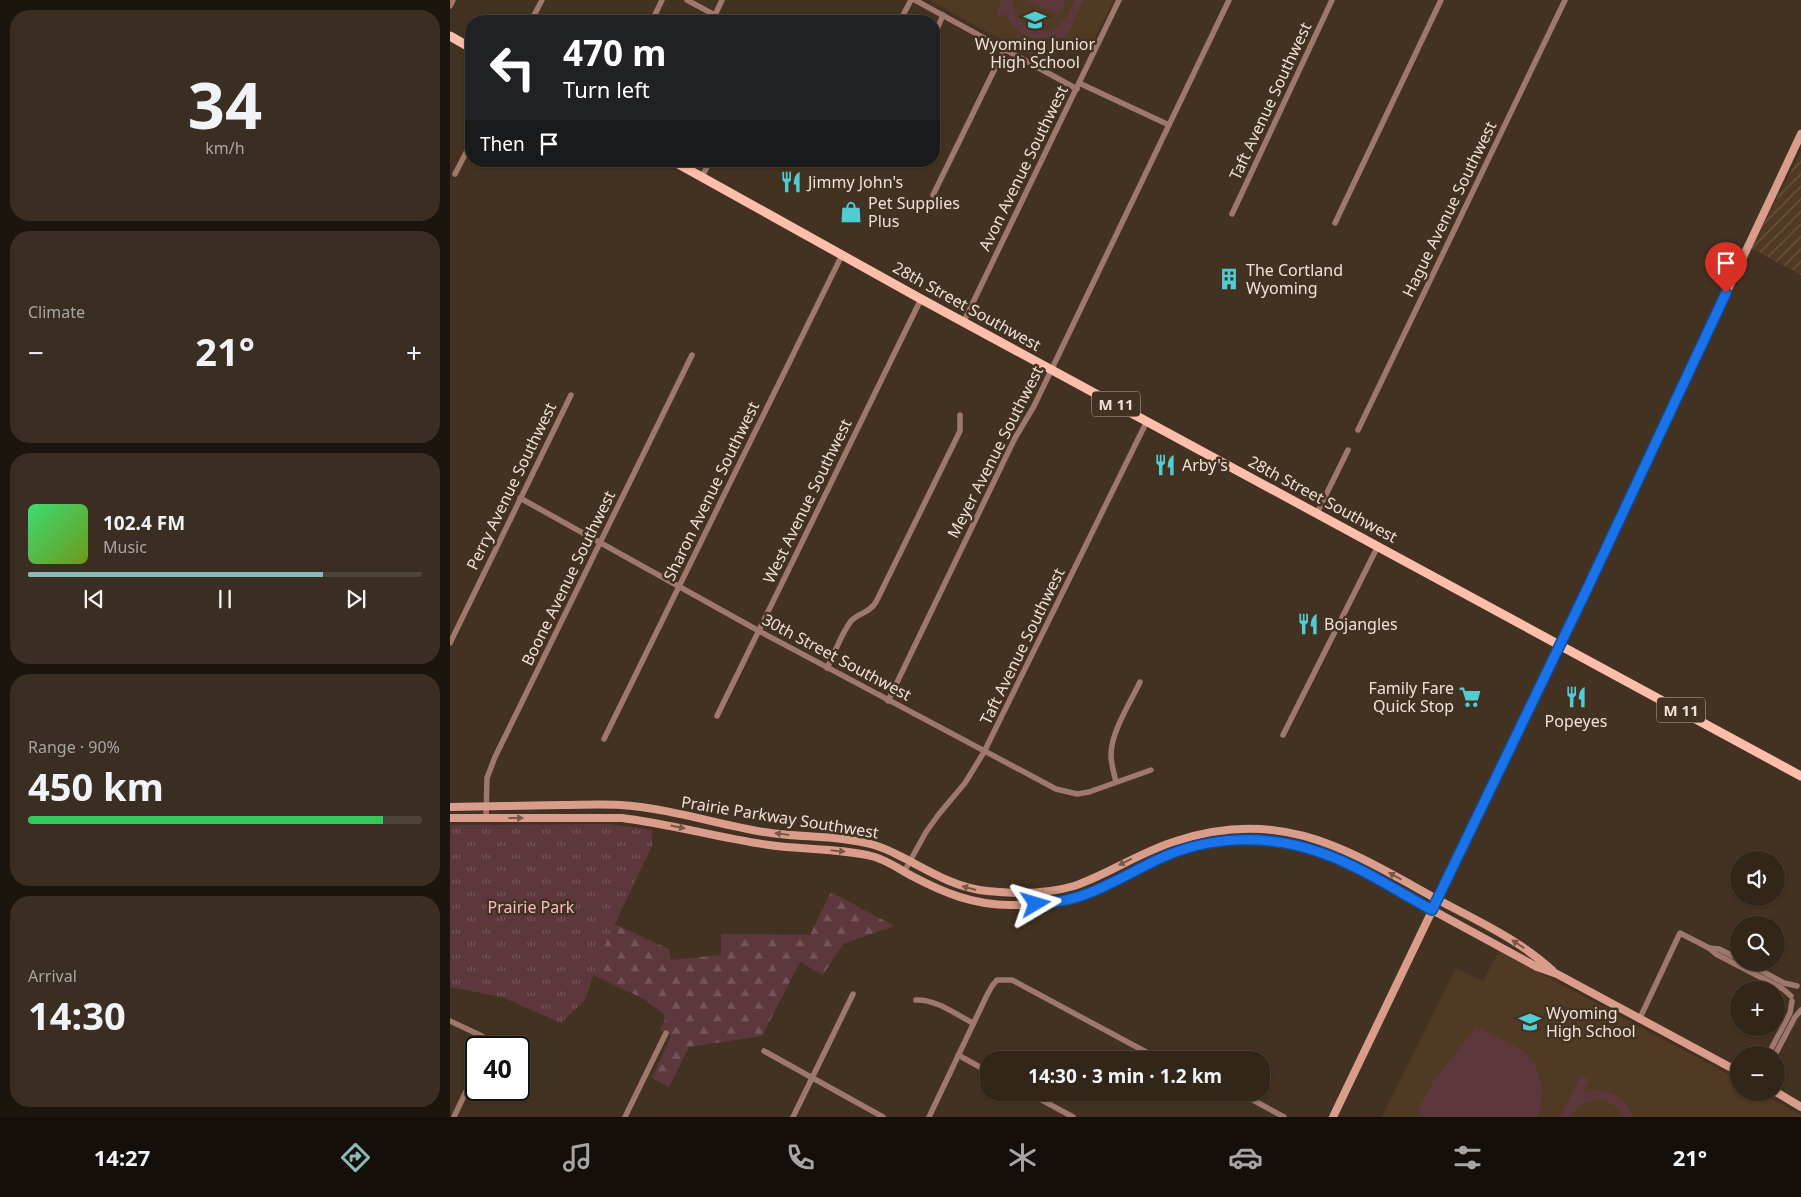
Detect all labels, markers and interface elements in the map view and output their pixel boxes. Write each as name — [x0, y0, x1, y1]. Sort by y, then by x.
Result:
school or university icon: Wyoming Junior High School — [1022, 7, 1048, 33]
street label: Taft Avenue Southwest — [1224, 18, 1316, 183]
text: 470 m — [563, 29, 666, 76]
place label: Wyoming Junior High School — [975, 33, 1096, 73]
icon: left — [480, 35, 545, 100]
text: 34 — [188, 60, 262, 148]
text: Turn left — [563, 74, 650, 104]
street label: Avon Avenue Southwest — [973, 81, 1073, 254]
street label: Hague Avenue Southwest — [1397, 117, 1501, 301]
icon: arrive — [535, 130, 563, 158]
text: Then — [480, 131, 525, 157]
text: km/h — [205, 137, 245, 159]
restaurant icon: Jimmy John's — [778, 169, 804, 195]
place label: Jimmy John's — [806, 171, 903, 193]
place label: Pet Supplies Plus — [868, 192, 960, 232]
shop icon: Pet Supplies Plus — [838, 199, 864, 225]
pin — [1705, 242, 1747, 293]
icon: arrive — [1712, 249, 1740, 277]
street label: 28th Street Southwest — [889, 256, 1045, 356]
place label: The Cortland Wyoming — [1246, 259, 1343, 299]
building icon: The Cortland Wyoming — [1216, 266, 1242, 292]
text: Climate — [28, 301, 85, 323]
text: 21° — [195, 325, 255, 377]
text: − — [28, 333, 44, 371]
text: + — [406, 333, 422, 371]
street label: Meyer Avenue Southwest — [942, 362, 1048, 542]
road number: M 11 — [1092, 392, 1140, 416]
street label: Sharon Avenue Southwest — [658, 397, 764, 584]
street label: Perry Avenue Southwest — [461, 398, 561, 573]
street label: West Avenue Southwest — [758, 415, 857, 587]
street label: 28th Street Southwest — [1245, 450, 1402, 548]
restaurant icon: Arby's — [1152, 452, 1178, 478]
place label: Arby's — [1182, 454, 1228, 476]
street label: Boone Avenue Southwest — [516, 487, 620, 669]
text: 102.4 FM — [103, 510, 185, 536]
text: Music — [103, 536, 147, 558]
street label: Taft Avenue Southwest — [975, 564, 1070, 728]
icon: previous — [80, 585, 108, 613]
icon: pause — [211, 585, 239, 613]
icon: next — [342, 585, 370, 613]
street label: 30th Street Southwest — [759, 608, 916, 706]
restaurant icon: Bojangles — [1295, 611, 1321, 637]
place label: Bojangles — [1324, 613, 1398, 635]
place label: Family Fare Quick Stop — [1369, 677, 1454, 717]
supermarket icon: Family Fare Quick Stop — [1457, 684, 1483, 710]
restaurant icon: Popeyes — [1563, 684, 1589, 710]
road number: M 11 — [1657, 698, 1705, 722]
place label: Popeyes — [1545, 710, 1607, 732]
text: Range · 90% — [28, 736, 120, 758]
text: 450 km — [28, 760, 164, 812]
street label: Prairie Parkway Southwest — [680, 791, 881, 844]
one-way arrow — [508, 814, 524, 822]
one-way arrow — [670, 823, 686, 831]
one-way arrow — [774, 830, 790, 838]
one-way arrow — [831, 847, 847, 855]
map controls — [1730, 851, 1785, 1101]
button: sound — [1730, 851, 1785, 906]
one-way arrow — [1118, 858, 1132, 866]
one-way arrow — [1387, 872, 1402, 880]
position arrow — [1009, 877, 1061, 929]
one-way arrow — [962, 883, 977, 891]
park label: Prairie Park — [488, 896, 575, 918]
button: search — [1730, 916, 1785, 971]
one-way arrow — [1511, 940, 1525, 949]
text: Arrival — [28, 965, 77, 987]
button: + — [1730, 981, 1785, 1036]
text: 14:30 — [28, 989, 126, 1041]
place label: Wyoming High School — [1546, 1002, 1636, 1042]
school or university icon: Wyoming High School — [1517, 1009, 1543, 1035]
speed limit sign: 40 — [465, 1036, 530, 1101]
button: − — [1730, 1046, 1785, 1101]
text: 14:30 · 3 min · 1.2 km — [1028, 1063, 1222, 1089]
icon: directions — [338, 1140, 373, 1175]
icon: music — [560, 1140, 595, 1175]
icon: phone — [783, 1140, 818, 1175]
icon: climate — [1005, 1140, 1040, 1175]
icon: car — [1228, 1140, 1263, 1175]
icon: filters — [1450, 1140, 1485, 1175]
text: 14:27 — [94, 1142, 150, 1172]
text: 21° — [1673, 1142, 1707, 1172]

